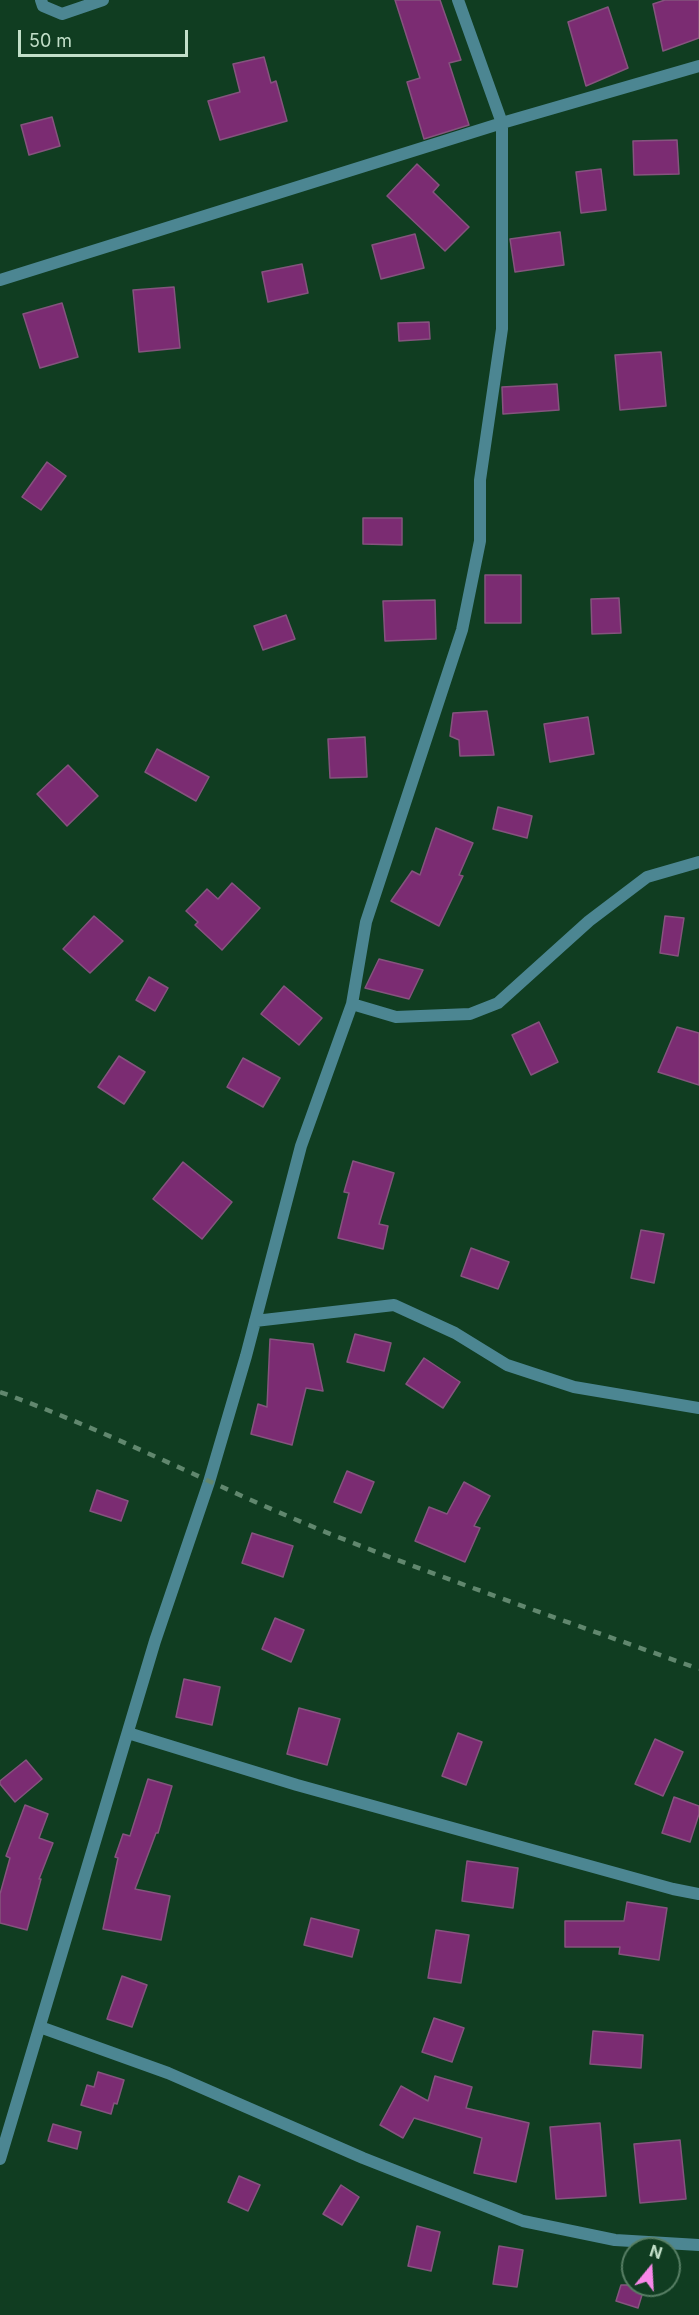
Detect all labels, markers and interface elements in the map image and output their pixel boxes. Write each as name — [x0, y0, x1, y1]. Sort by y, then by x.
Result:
scale bar — [21, 18, 190, 56]
text: 50 m — [29, 30, 72, 51]
north arrow — [621, 2237, 681, 2297]
text: N — [647, 2240, 665, 2263]

